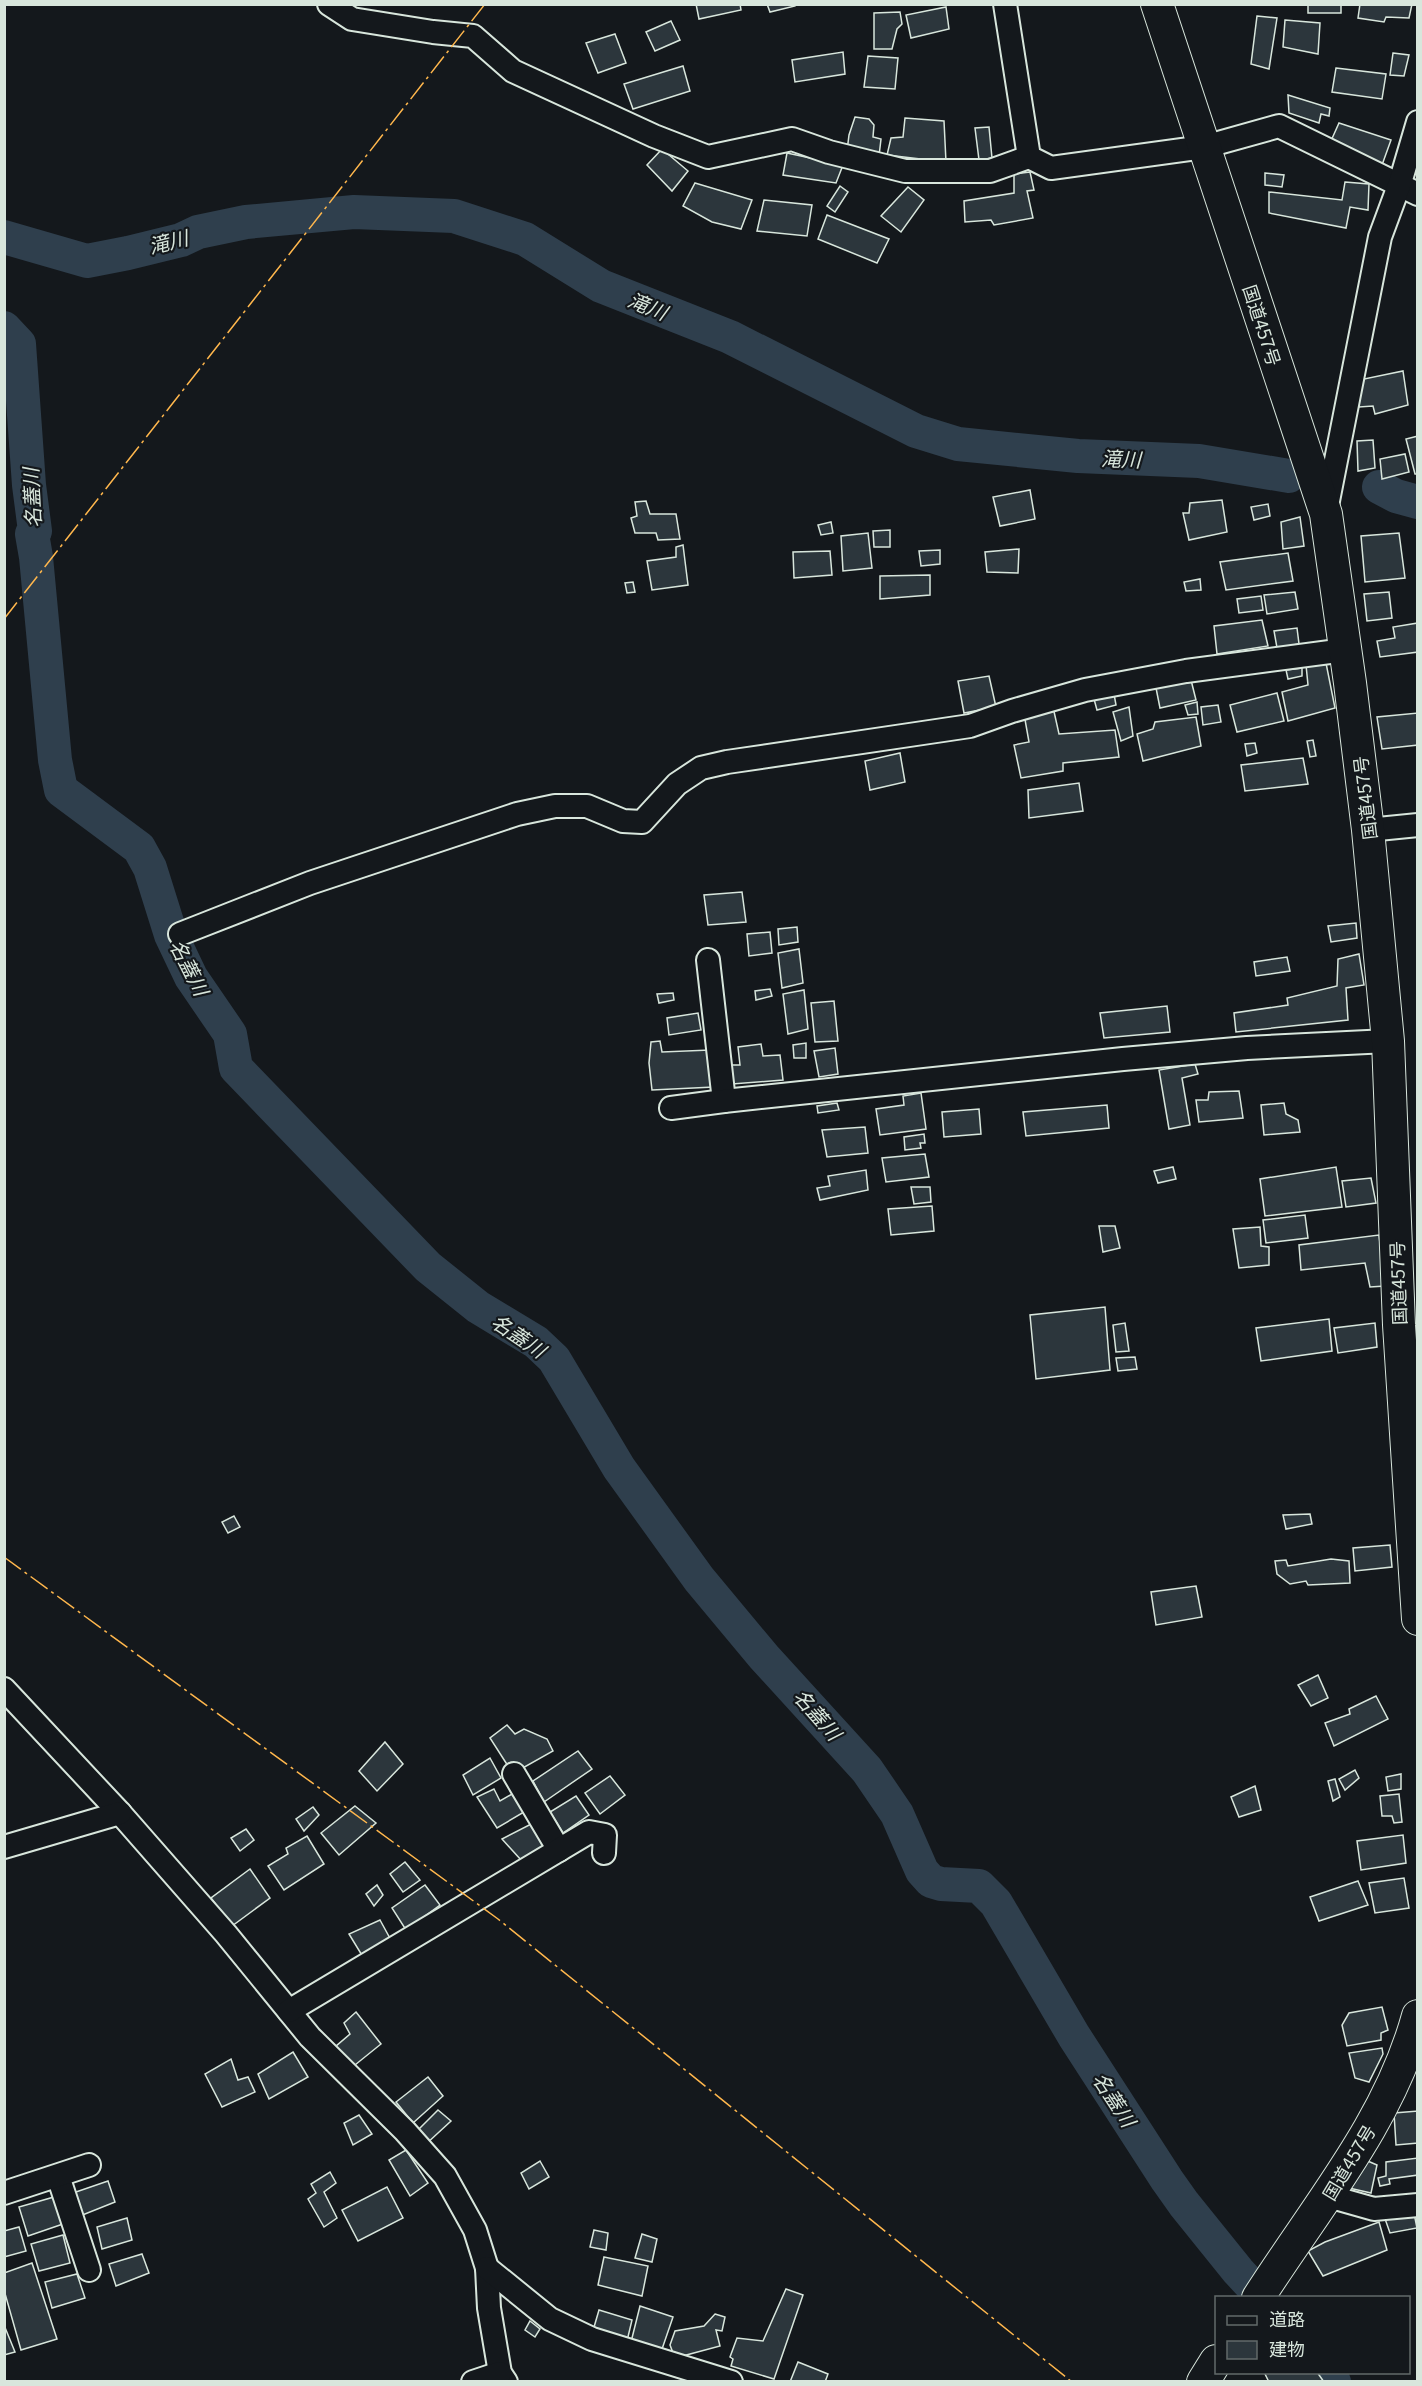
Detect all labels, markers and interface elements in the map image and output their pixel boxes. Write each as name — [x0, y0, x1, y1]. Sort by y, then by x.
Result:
water label: 滝川 — [145, 222, 193, 260]
street label: 国道457号 — [1238, 281, 1288, 369]
water label: 滝川 — [624, 284, 674, 327]
water label: 滝川 — [1101, 443, 1143, 473]
water label: 名蓋川 — [15, 465, 47, 529]
street label: 国道457号 — [1346, 755, 1382, 841]
water label: 名蓋川 — [163, 934, 217, 1002]
street label: 国道457号 — [1383, 1241, 1411, 1325]
water label: 名蓋川 — [486, 1306, 554, 1365]
water label: 名蓋川 — [787, 1682, 850, 1748]
water label: 名蓋川 — [1087, 2066, 1145, 2134]
street label: 国道457号 — [1315, 2119, 1381, 2205]
legend — [1215, 2296, 1410, 2374]
text: 道路 — [1269, 2305, 1305, 2331]
text: 建物 — [1269, 2335, 1305, 2361]

